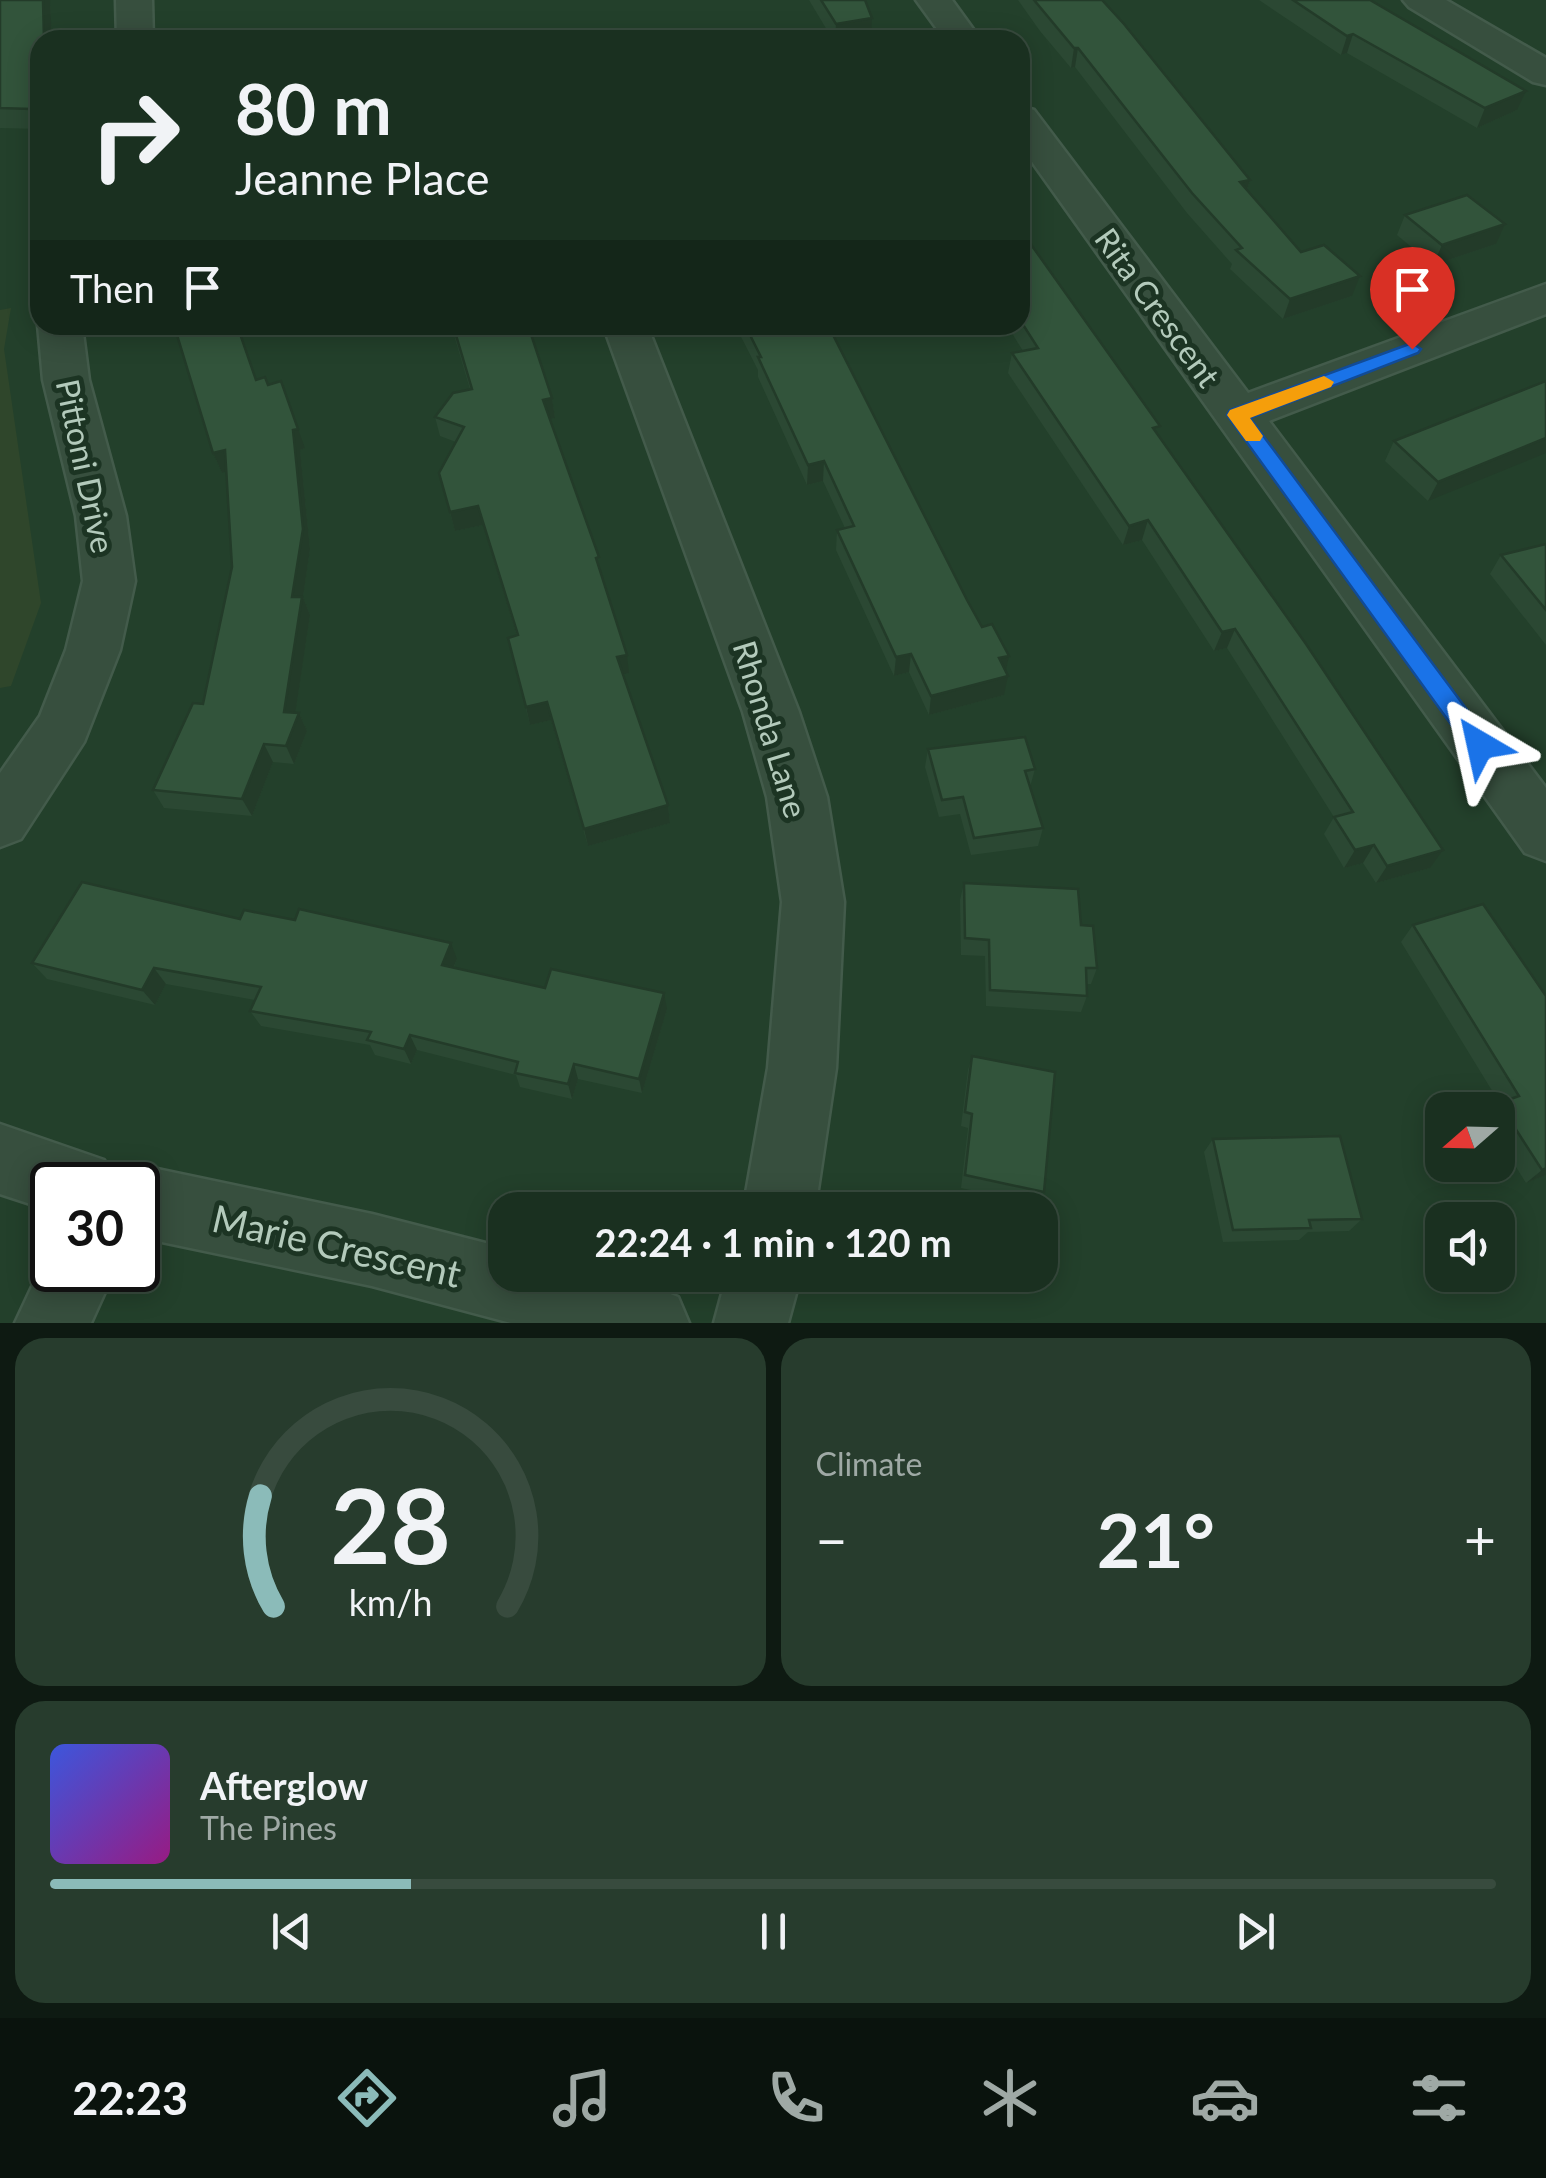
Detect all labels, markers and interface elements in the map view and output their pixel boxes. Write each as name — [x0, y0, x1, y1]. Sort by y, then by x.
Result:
text: 80 m — [235, 66, 392, 150]
icon: right — [70, 70, 200, 200]
text: Jeanne Place — [235, 151, 490, 205]
street label: Rita Crescent — [1087, 220, 1229, 395]
pin — [1370, 247, 1455, 350]
icon: arrive — [175, 260, 230, 315]
icon: arrive — [1385, 262, 1440, 317]
text: Then — [70, 265, 155, 311]
street label: Pittoni Drive — [49, 376, 123, 556]
street label: Rhonda Lane — [726, 636, 816, 822]
position arrow — [1428, 693, 1532, 797]
north arrow — [1425, 1092, 1515, 1182]
map controls — [1425, 1092, 1515, 1292]
speed limit sign: 30 — [30, 1162, 160, 1292]
street label: Marie Crescent — [208, 1194, 466, 1296]
button: sound — [1425, 1202, 1515, 1292]
text: 22:24 · 1 min · 120 m — [594, 1219, 952, 1265]
text: Climate — [816, 1444, 922, 1483]
text: 28 — [330, 1461, 451, 1586]
text: 21° — [1097, 1494, 1215, 1584]
text: − — [816, 1506, 847, 1572]
text: + — [1464, 1506, 1496, 1572]
text: km/h — [348, 1581, 432, 1624]
text: Afterglow — [200, 1762, 368, 1808]
text: The Pines — [200, 1808, 337, 1847]
icon: previous — [264, 1904, 319, 1959]
icon: pause — [746, 1904, 801, 1959]
icon: next — [1228, 1904, 1283, 1959]
icon: directions — [332, 2063, 402, 2133]
icon: music — [547, 2063, 617, 2133]
icon: phone — [761, 2063, 831, 2133]
icon: climate — [975, 2063, 1045, 2133]
icon: car — [1190, 2063, 1260, 2133]
icon: filters — [1404, 2063, 1474, 2133]
text: 22:23 — [72, 2071, 188, 2125]

